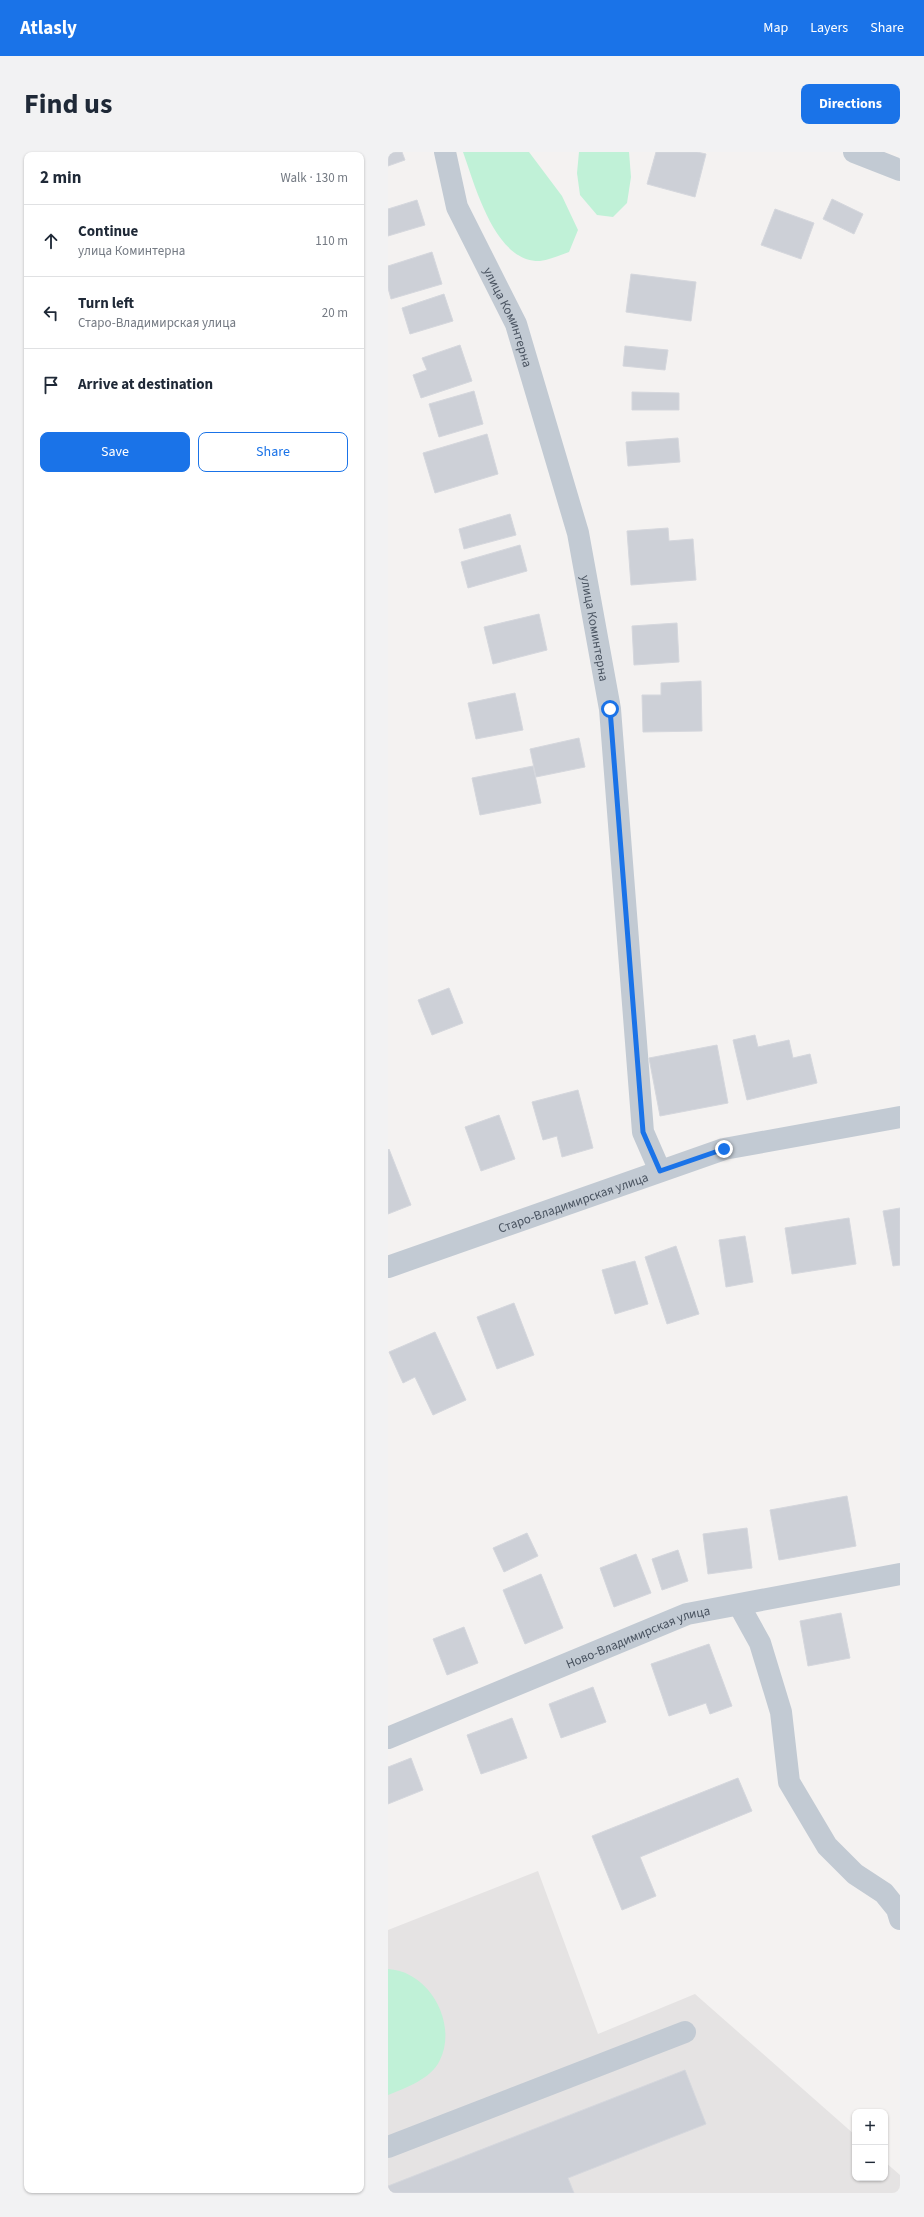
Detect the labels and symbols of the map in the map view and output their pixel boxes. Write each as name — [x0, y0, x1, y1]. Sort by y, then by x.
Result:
street label: улица Коминтерна — [479, 264, 536, 369]
street label: улица Коминтерна — [576, 574, 613, 683]
route start — [601, 700, 619, 718]
route end — [715, 1140, 733, 1158]
street label: Старо-Владимирская улица — [496, 1168, 651, 1238]
street label: Ново-Владимирская улица — [563, 1602, 712, 1673]

